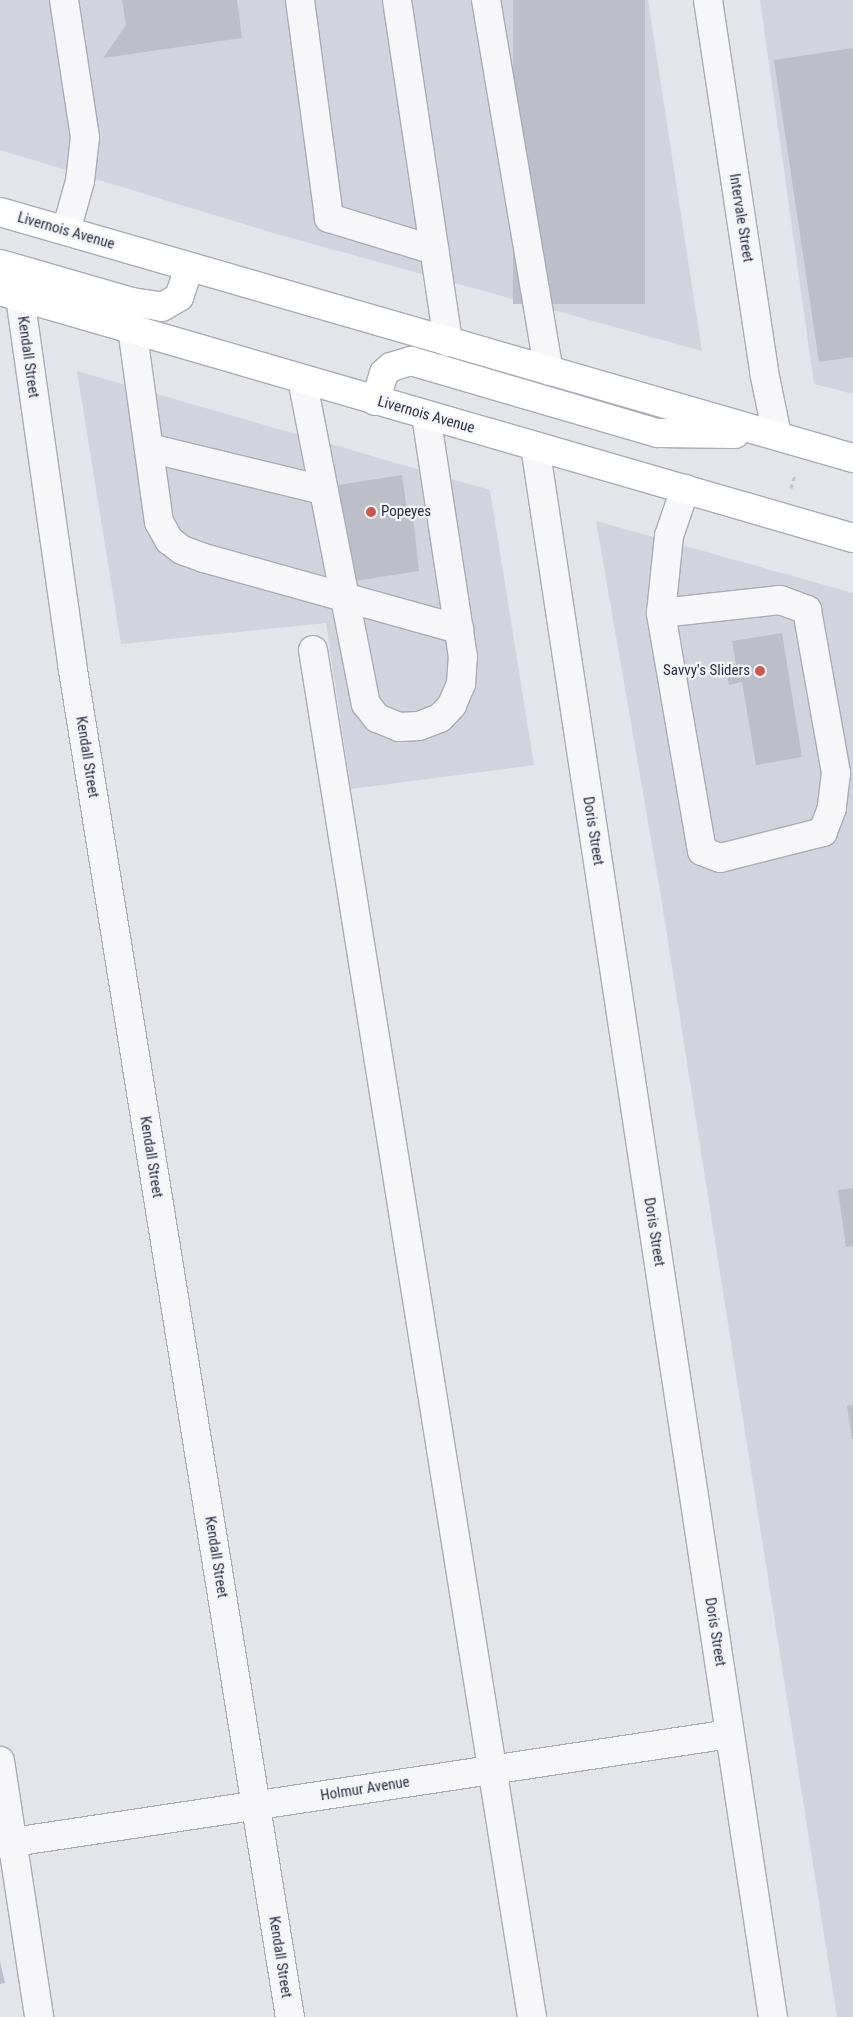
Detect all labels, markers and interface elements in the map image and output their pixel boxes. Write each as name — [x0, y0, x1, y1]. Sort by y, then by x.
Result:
street label: Intervale Street — [725, 172, 757, 264]
street label: Livernois Avenue — [15, 209, 117, 253]
street label: Kendall Street — [13, 315, 43, 399]
street label: Livernois Avenue — [375, 393, 477, 437]
place label: Popeyes — [381, 503, 431, 521]
marker: Popeyes — [365, 506, 377, 518]
place label: Savvy's Sliders — [663, 662, 750, 680]
marker: Savvy's Sliders — [754, 665, 766, 677]
street label: Kendall Street — [72, 715, 102, 799]
street label: Doris Street — [579, 795, 607, 867]
street label: Kendall Street — [136, 1115, 166, 1199]
street label: Doris Street — [640, 1196, 668, 1268]
street label: Kendall Street — [201, 1515, 231, 1599]
street label: Doris Street — [701, 1596, 729, 1668]
street label: Holmur Avenue — [319, 1773, 411, 1805]
street label: Kendall Street — [265, 1915, 295, 1999]

